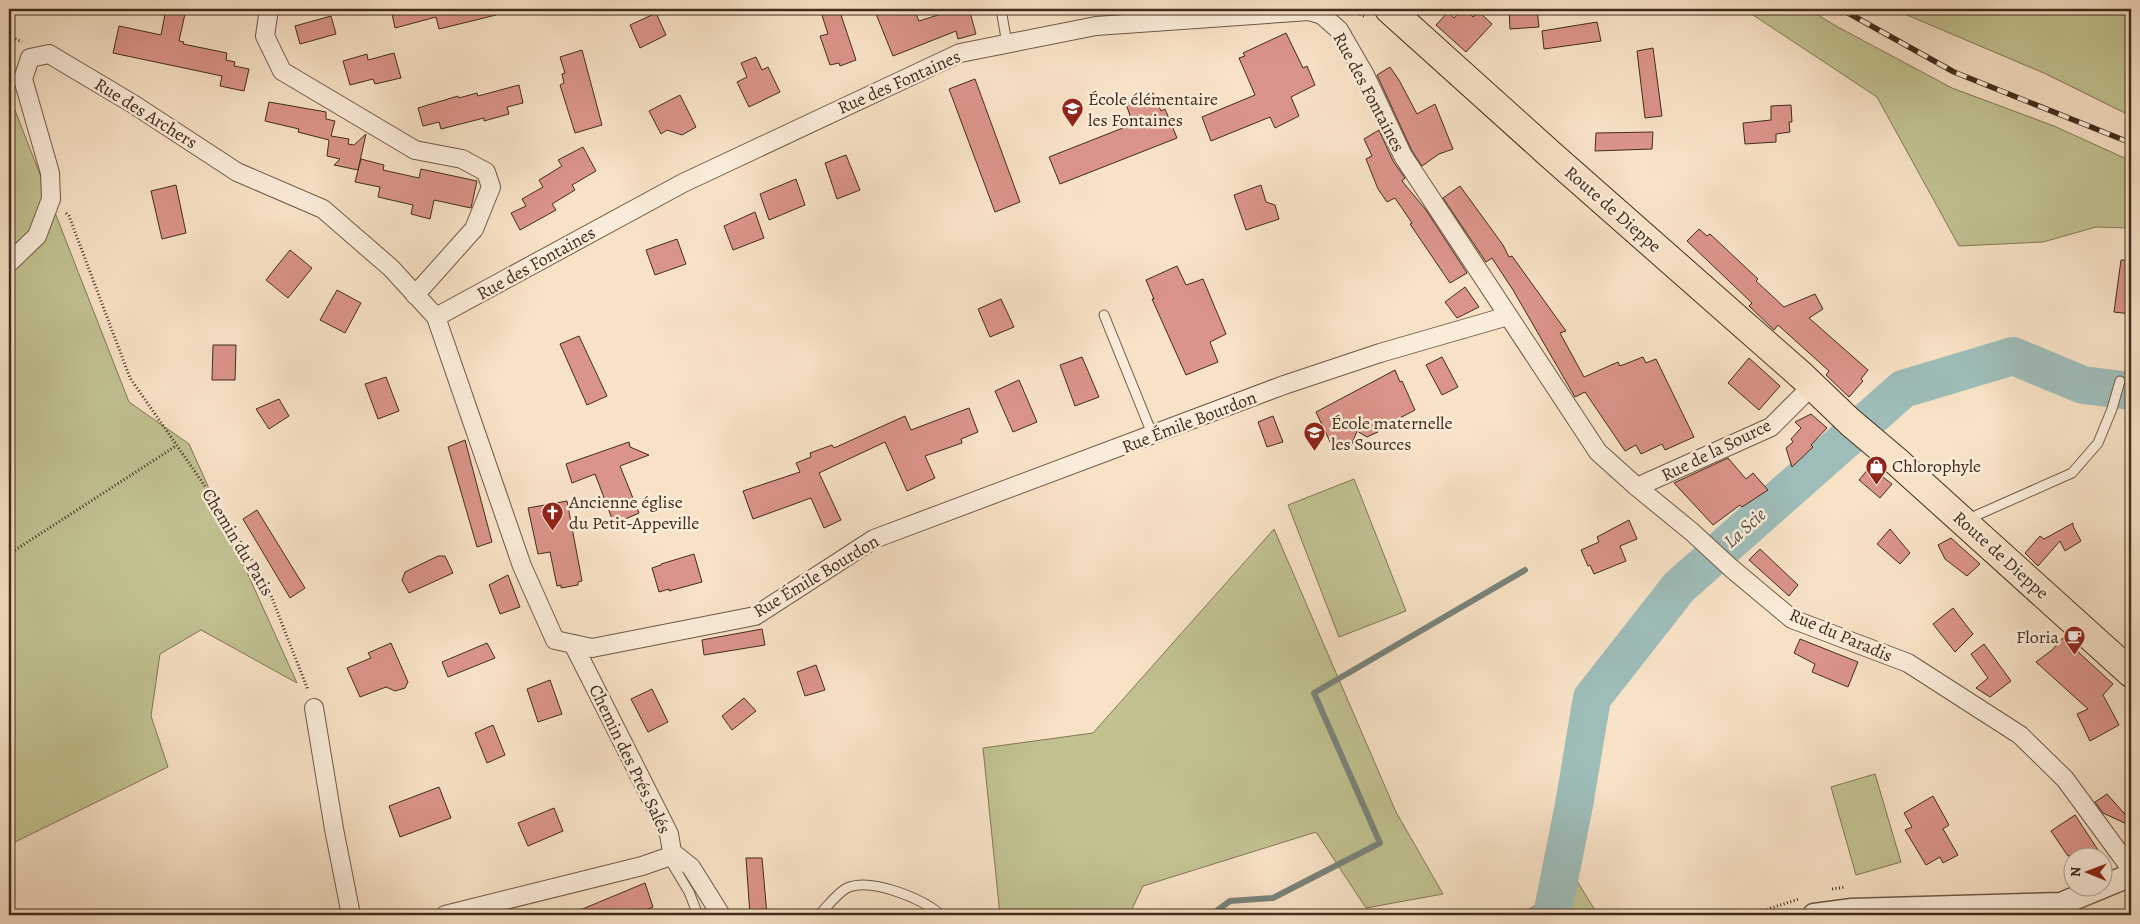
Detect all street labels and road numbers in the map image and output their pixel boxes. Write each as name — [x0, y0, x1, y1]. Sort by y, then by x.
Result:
street label: Rue des Fontaines — [1327, 28, 1411, 156]
street label: Rue des Fontaines — [834, 44, 964, 120]
street label: Rue des Archers — [90, 72, 202, 154]
street label: Route de Dieppe — [1560, 160, 1666, 258]
street label: Rue des Fontaines — [472, 220, 600, 306]
street label: Rue Émile Bourdon — [1118, 385, 1260, 459]
street label: Rue de la Source — [1657, 413, 1775, 487]
street label: Chemin du Patis — [196, 484, 280, 600]
street label: Route de Dieppe — [1948, 506, 2054, 604]
street label: Rue Émile Bourdon — [749, 529, 883, 623]
street label: Rue du Paradis — [1786, 602, 1896, 668]
street label: Chemin des Prés Salés — [583, 680, 677, 838]

